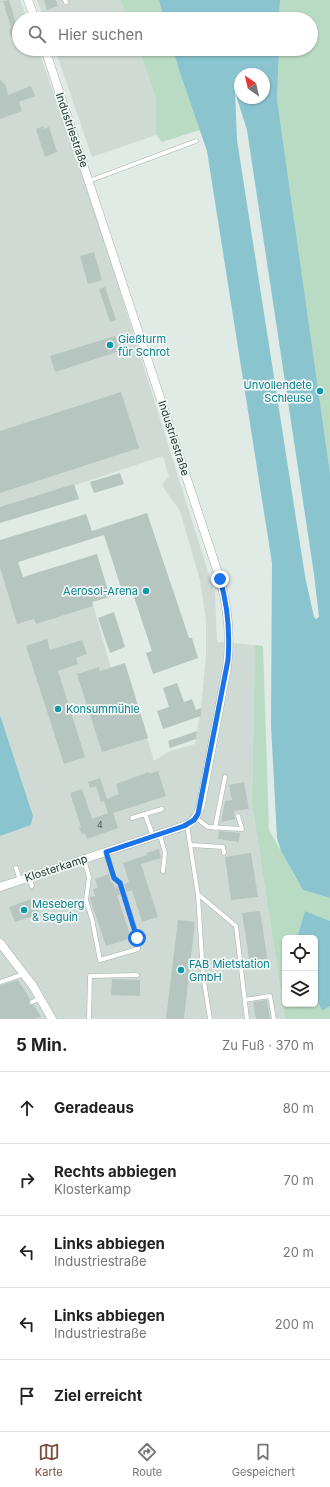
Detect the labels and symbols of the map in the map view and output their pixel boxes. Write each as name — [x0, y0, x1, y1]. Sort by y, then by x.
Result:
north arrow — [234, 68, 270, 104]
street label: Industriestraße — [53, 91, 91, 169]
place label: Gießturm für Schrot — [118, 332, 170, 359]
marker: Gießturm für Schrot — [105, 340, 115, 350]
place label: Unvollendete Schleuse — [244, 378, 312, 405]
marker: Unvollendete Schleuse — [315, 386, 325, 396]
street label: Industriestraße — [155, 399, 193, 477]
route end — [211, 570, 229, 588]
place label: Aerosol-Arena — [63, 584, 138, 598]
marker: Aerosol-Arena — [141, 586, 151, 596]
place label: Konsummühle — [66, 702, 140, 716]
marker: Konsummühle — [53, 704, 63, 714]
house number: 4 — [97, 819, 103, 830]
street label: Klosterkamp — [23, 851, 89, 885]
place label: Meseberg & Seguin — [32, 897, 84, 924]
marker: Meseberg & Seguin — [19, 905, 29, 915]
route start — [128, 929, 146, 947]
place label: FAB Mietstation GmbH — [189, 957, 270, 984]
marker: FAB Mietstation GmbH — [176, 965, 186, 975]

